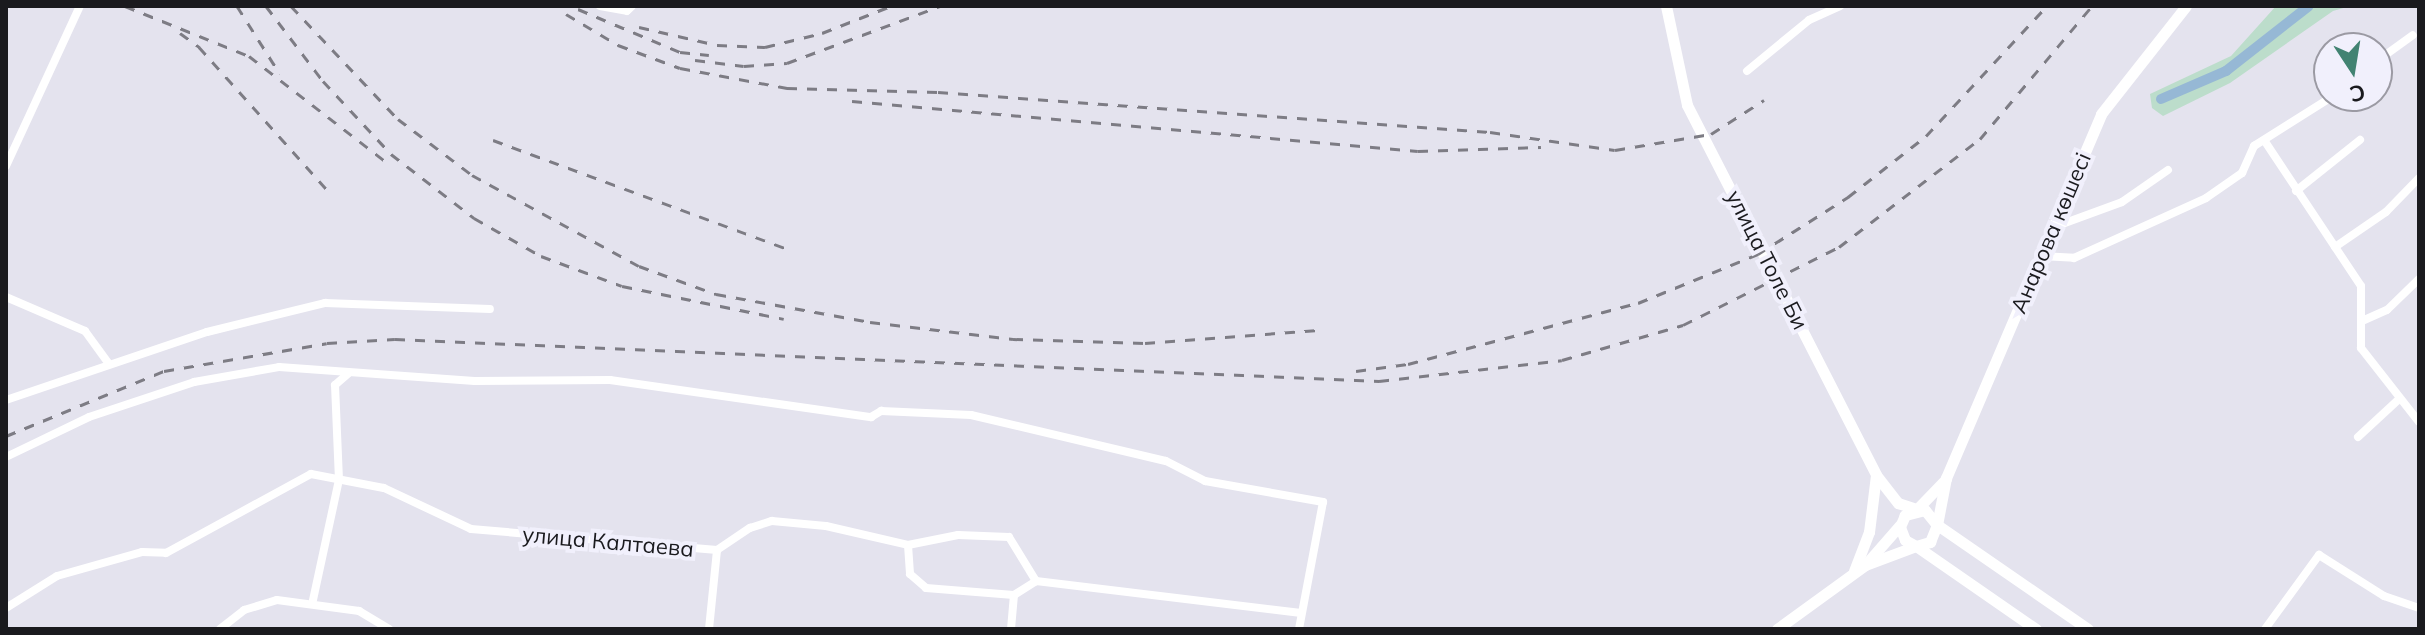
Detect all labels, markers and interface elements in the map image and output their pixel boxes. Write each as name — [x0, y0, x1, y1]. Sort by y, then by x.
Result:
north arrow — [2313, 32, 2393, 112]
text: С — [2347, 78, 2368, 109]
street label: Анарова көшесі — [2005, 149, 2097, 317]
street label: улица Толе Би — [1721, 186, 1813, 334]
street label: улица Калтаева — [521, 521, 695, 563]

